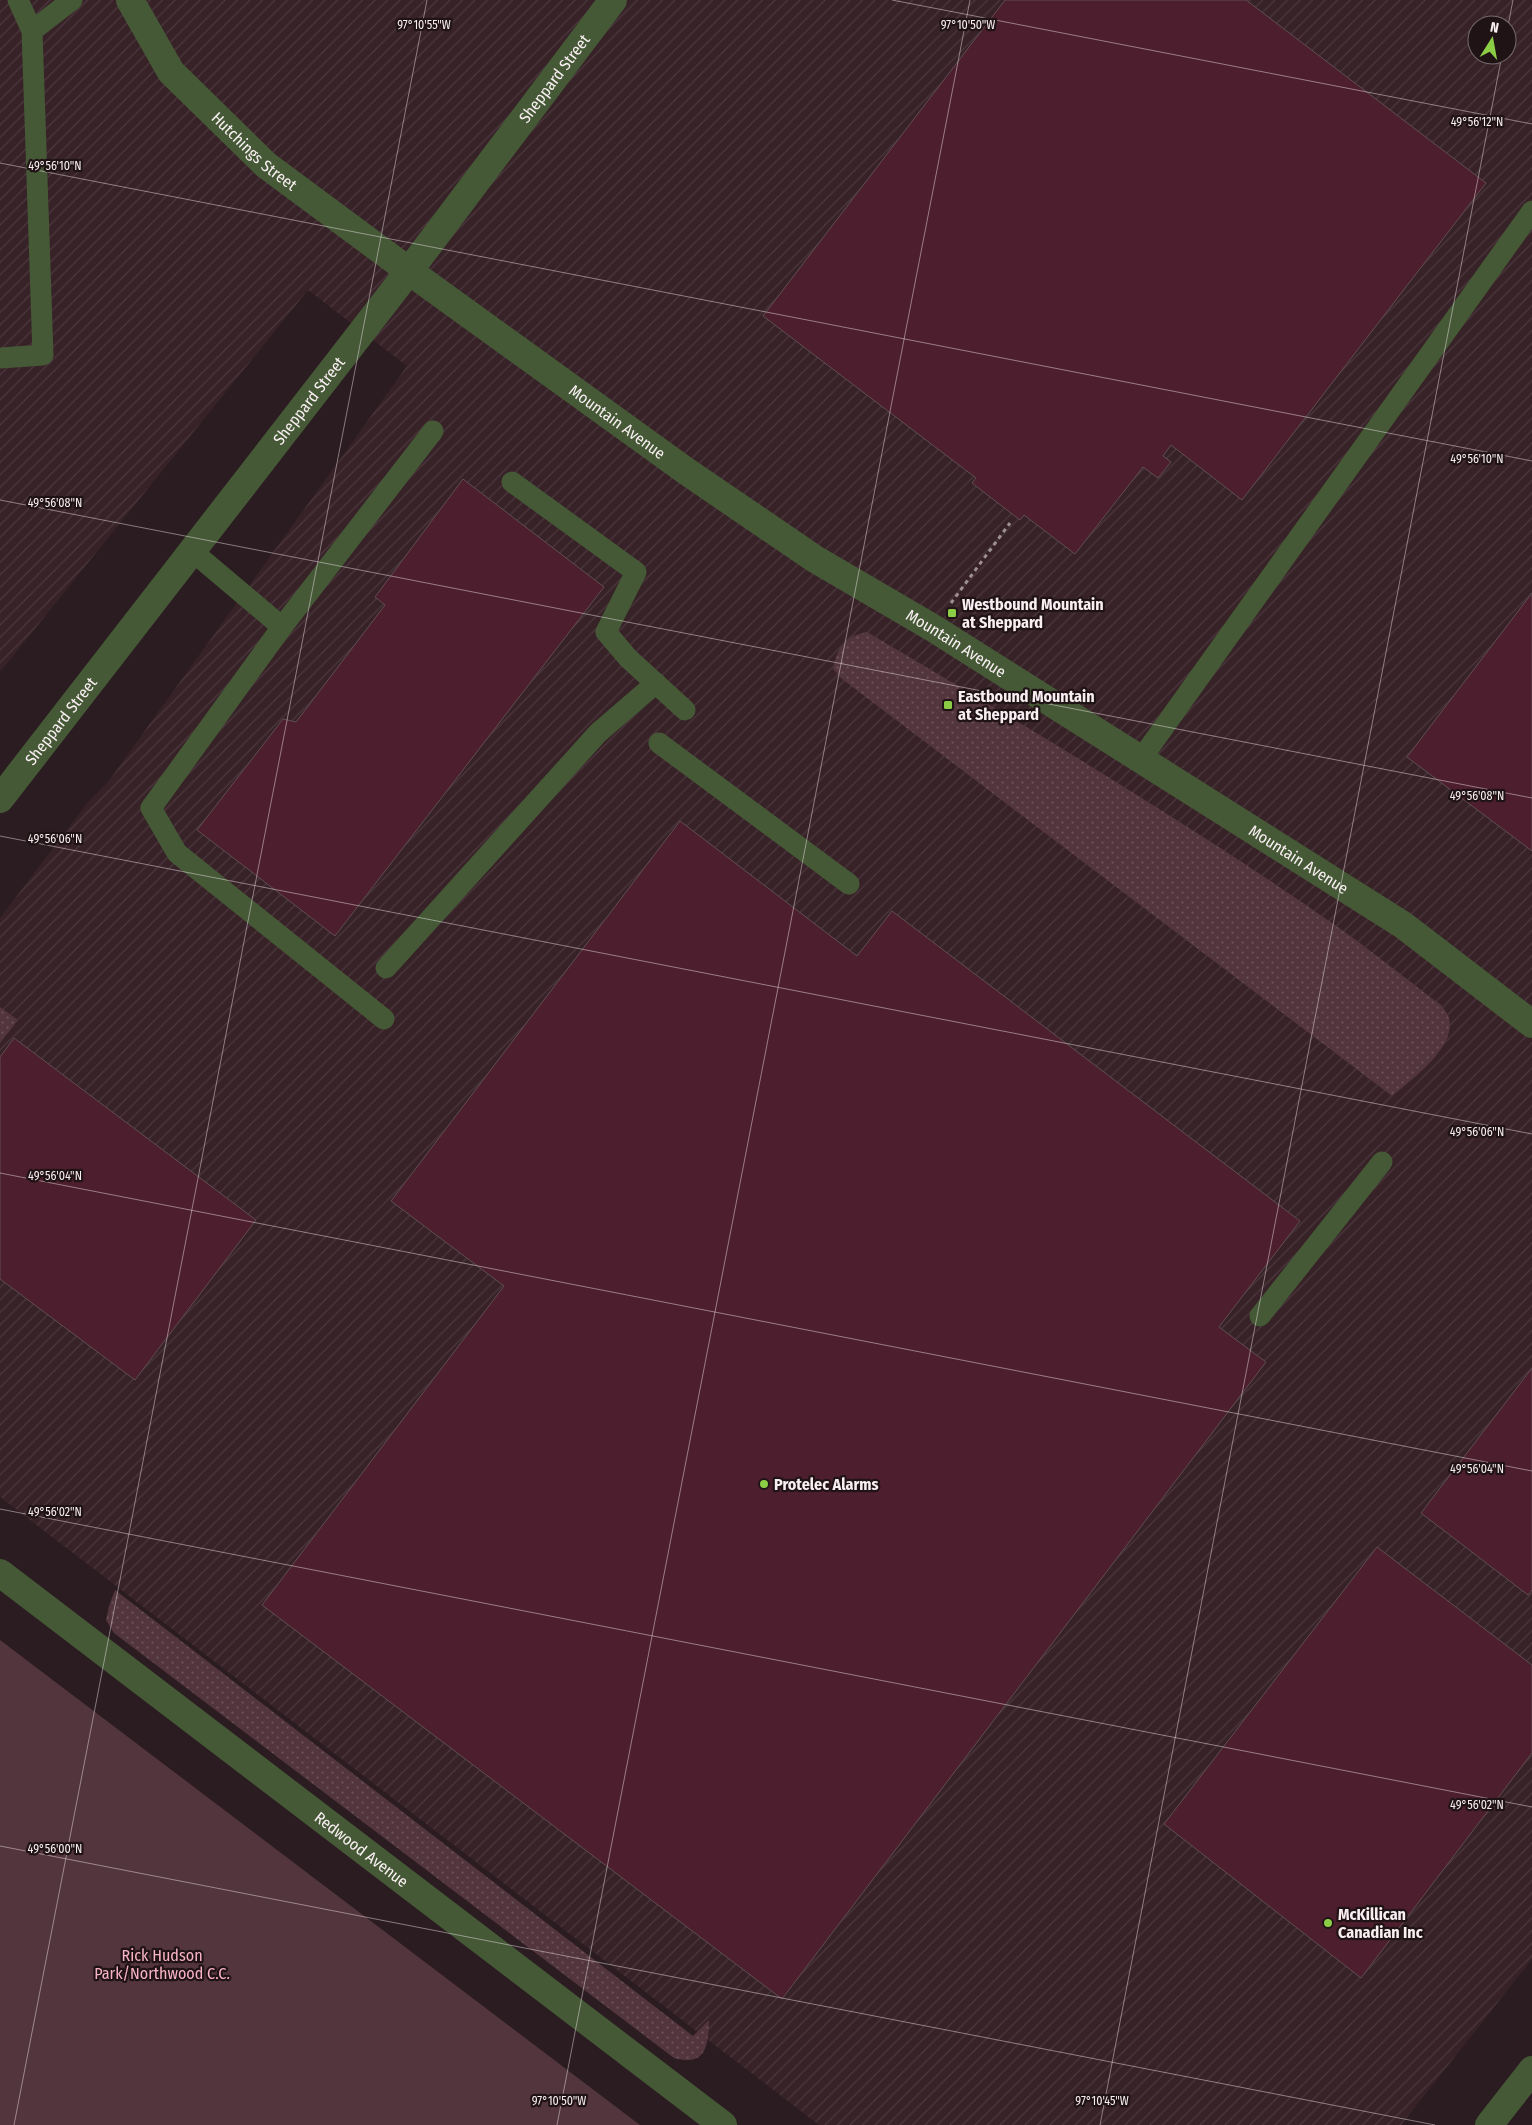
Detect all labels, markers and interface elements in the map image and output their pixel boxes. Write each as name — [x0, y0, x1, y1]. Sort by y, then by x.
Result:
north arrow — [1467, 15, 1517, 65]
text: 97°10'55"W — [397, 18, 451, 32]
text: 97°10'50"W — [941, 18, 995, 32]
text: N — [1489, 19, 1500, 37]
street label: Sheppard Street — [515, 30, 594, 127]
street label: Hutchings Street — [208, 108, 301, 195]
text: 49°56'12"N — [1451, 115, 1503, 129]
text: 49°56'10"N — [28, 159, 82, 173]
street label: Sheppard Street — [269, 353, 349, 449]
street label: Mountain Avenue — [565, 381, 669, 463]
text: 49°56'10"N — [1450, 452, 1504, 466]
text: 49°56'08"N — [28, 496, 82, 510]
place label: Westbound Mountain at Sheppard — [962, 595, 1104, 632]
street label: Mountain Avenue — [903, 605, 1009, 682]
marker: Westbound Mountain at Sheppard — [946, 607, 958, 619]
street label: Sheppard Street — [21, 673, 101, 769]
place label: Eastbound Mountain at Sheppard — [958, 687, 1095, 724]
marker: Eastbound Mountain at Sheppard — [942, 699, 954, 711]
text: 49°56'08"N — [1450, 789, 1504, 803]
street label: Mountain Avenue — [1245, 821, 1352, 898]
text: 49°56'06"N — [28, 832, 82, 846]
text: 49°56'06"N — [1450, 1125, 1504, 1139]
text: 49°56'04"N — [28, 1169, 82, 1183]
text: 49°56'04"N — [1450, 1462, 1504, 1476]
place label: Protelec Alarms — [774, 1475, 879, 1494]
marker: Protelec Alarms — [758, 1478, 770, 1490]
text: 49°56'02"N — [28, 1505, 82, 1519]
text: 49°56'02"N — [1450, 1798, 1504, 1812]
street label: Redwood Avenue — [311, 1808, 412, 1891]
text: 49°56'00"N — [28, 1842, 82, 1856]
place label: McKillican Canadian Inc — [1338, 1905, 1423, 1942]
marker: McKillican Canadian Inc — [1322, 1917, 1334, 1929]
park label: Rick Hudson Park/Northwood C.C. — [94, 1946, 230, 1983]
text: 97°10'50"W — [532, 2094, 586, 2108]
text: 97°10'45"W — [1075, 2094, 1129, 2108]

